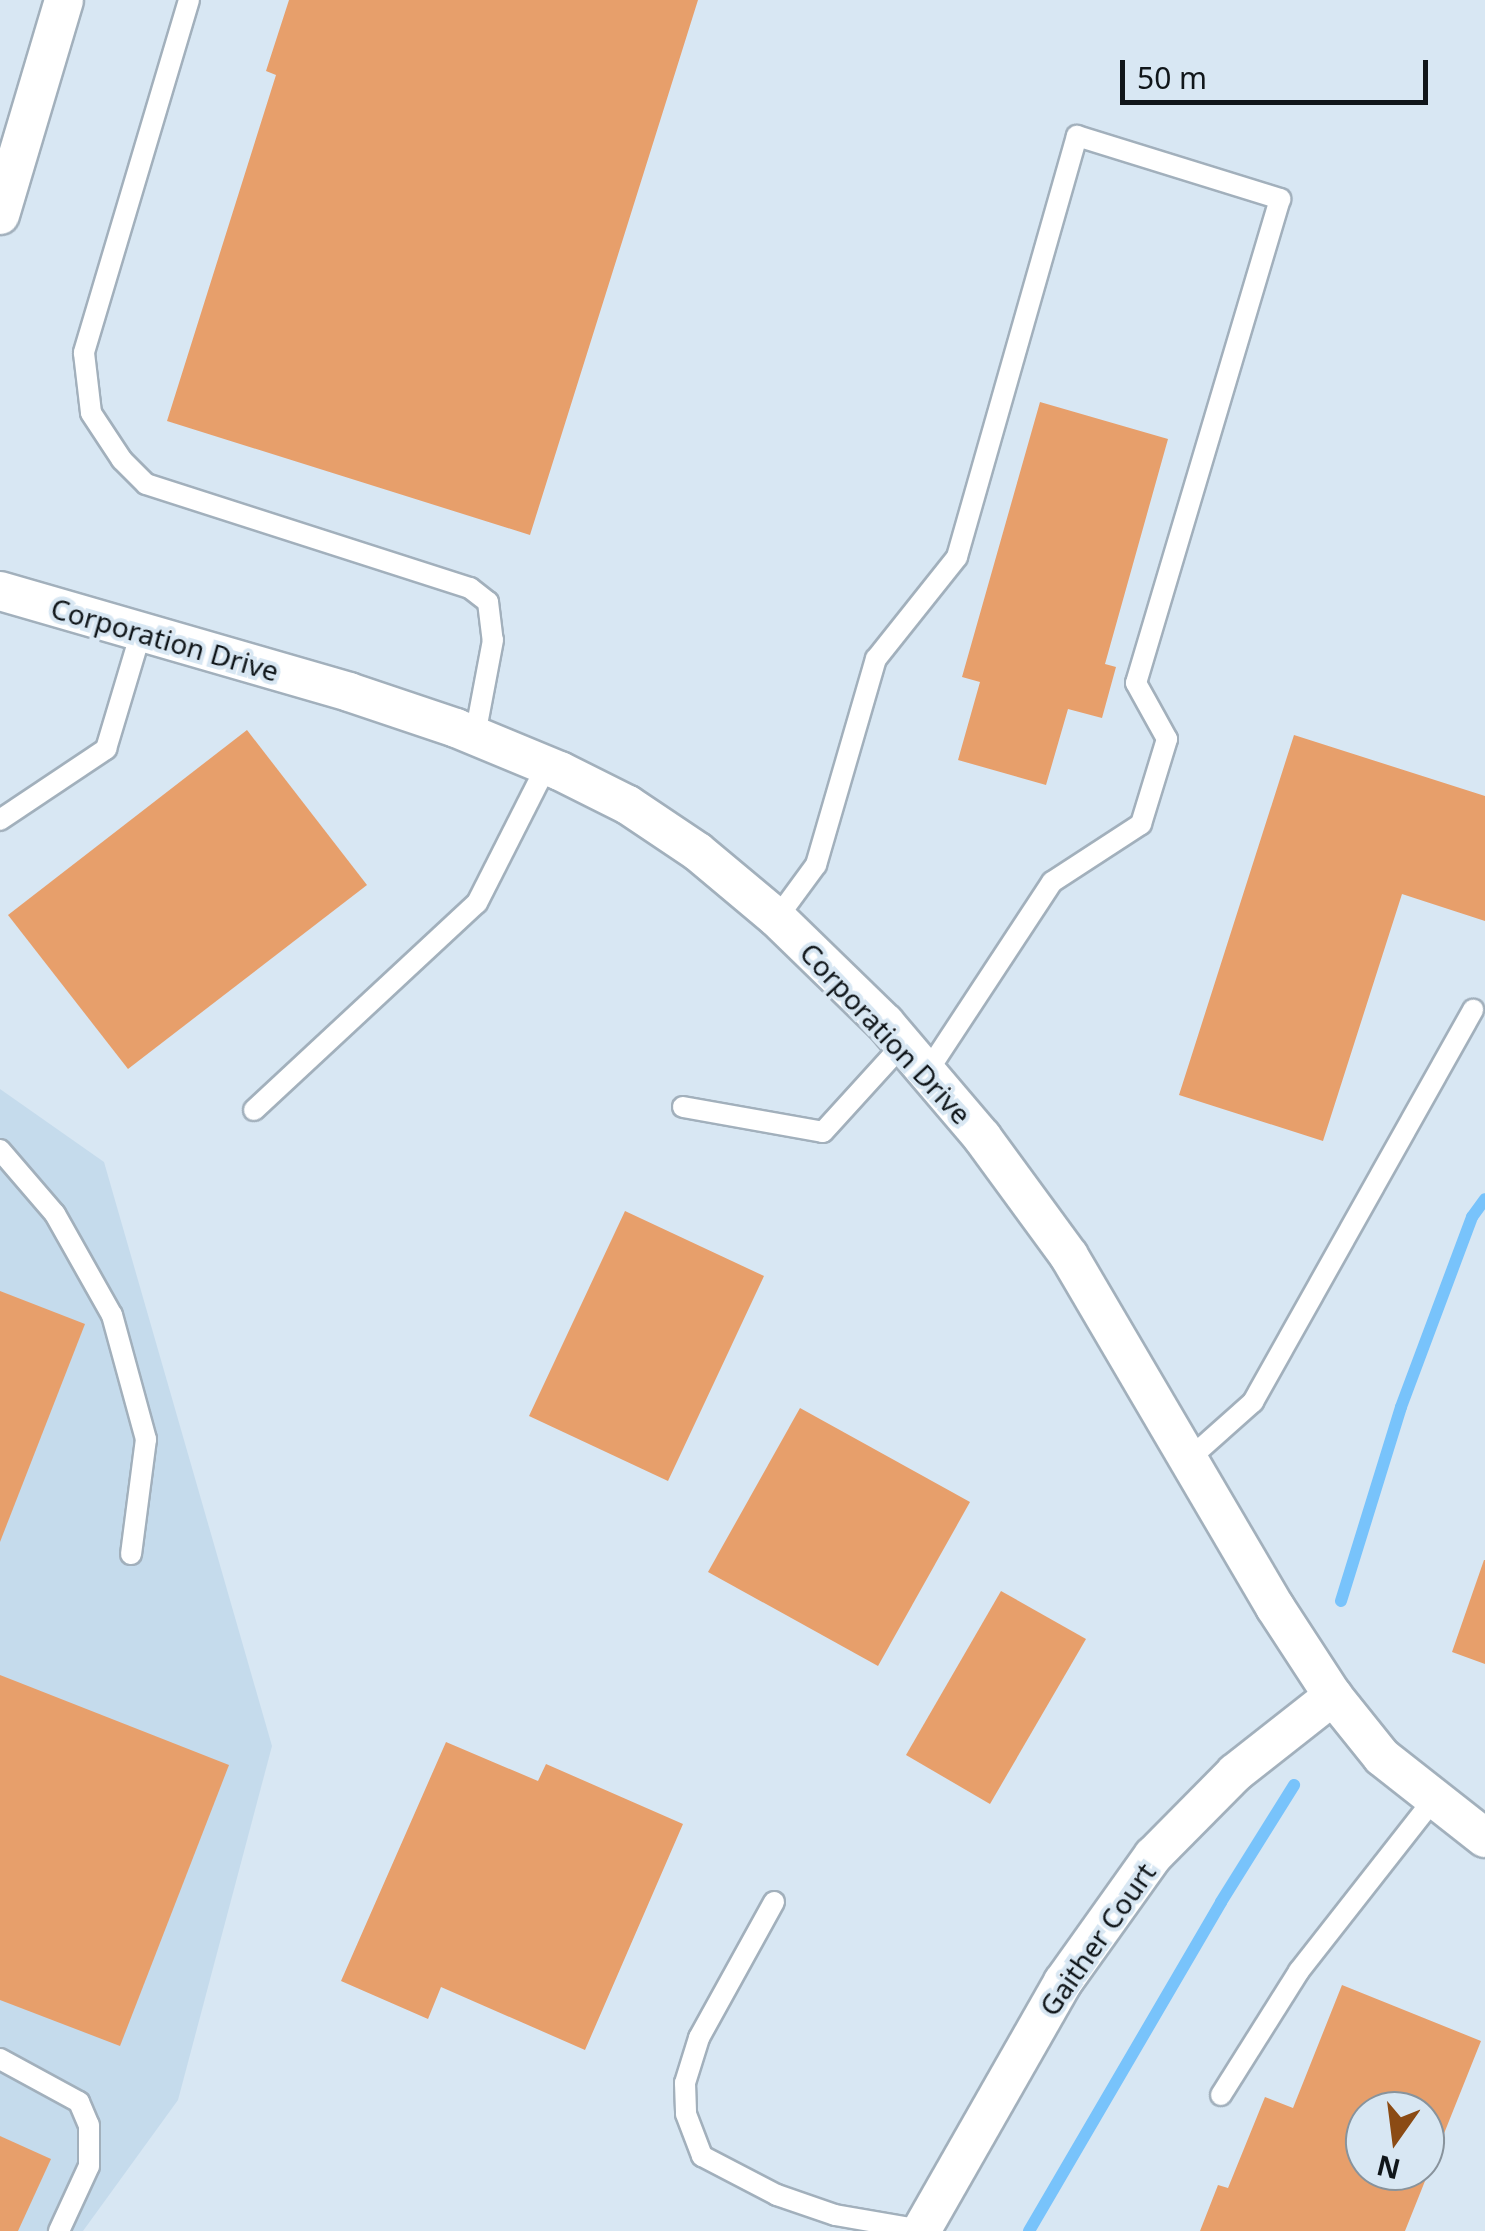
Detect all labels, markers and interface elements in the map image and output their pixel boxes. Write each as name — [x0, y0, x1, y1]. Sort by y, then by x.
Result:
scale bar — [1125, 40, 1432, 102]
text: 50 m — [1137, 57, 1207, 98]
street label: Corporation Drive — [47, 590, 283, 688]
street label: Corporation Drive — [794, 936, 978, 1130]
street label: Gaither Court — [1032, 1856, 1162, 2022]
north arrow — [1345, 2091, 1445, 2191]
text: N — [1373, 2147, 1404, 2189]

